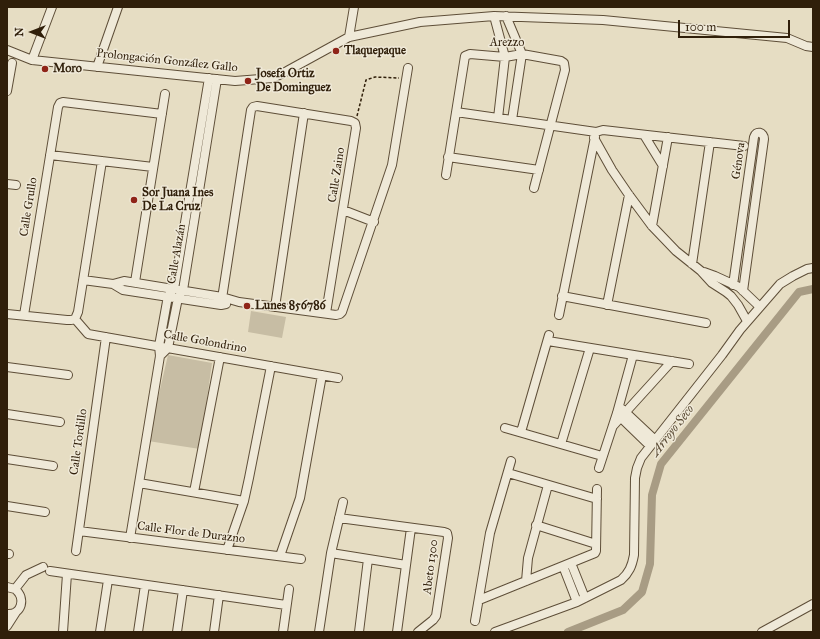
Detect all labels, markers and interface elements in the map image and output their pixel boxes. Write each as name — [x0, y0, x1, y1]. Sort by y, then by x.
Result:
north arrow — [12, 12, 52, 52]
scale bar — [680, 12, 792, 38]
text: 100 m — [685, 20, 716, 34]
text: N — [13, 27, 26, 37]
street label: Arezzo — [490, 36, 524, 50]
place label: Tlaquepaque — [344, 44, 406, 58]
street label: Prolongación González Gallo — [96, 46, 238, 76]
marker: Tlaquepaque — [331, 46, 341, 56]
place label: Moro — [53, 62, 82, 76]
marker: Moro — [40, 64, 50, 74]
place label: Josefa Ortiz De Dominguez — [256, 67, 331, 95]
marker: Josefa Ortiz De Dominguez — [243, 76, 253, 86]
street label: Génova — [729, 142, 749, 180]
street label: Calle Zaino — [326, 146, 348, 204]
street label: Calle Grullo — [17, 176, 41, 238]
place label: Sor Juana Ines De La Cruz — [142, 186, 213, 214]
marker: Sor Juana Ines De La Cruz — [129, 195, 139, 205]
street label: Calle Alazán — [165, 223, 189, 285]
place label: Lunes 856786 — [255, 299, 326, 313]
marker: Lunes 856786 — [242, 301, 252, 311]
street label: Calle Golondrino — [162, 328, 248, 356]
water label: Arroyo Seco — [648, 402, 698, 460]
street label: Calle Tordillo — [67, 408, 91, 476]
street label: Calle Flor de Durazno — [136, 519, 246, 547]
street label: Abeto 1300 — [420, 539, 442, 595]

